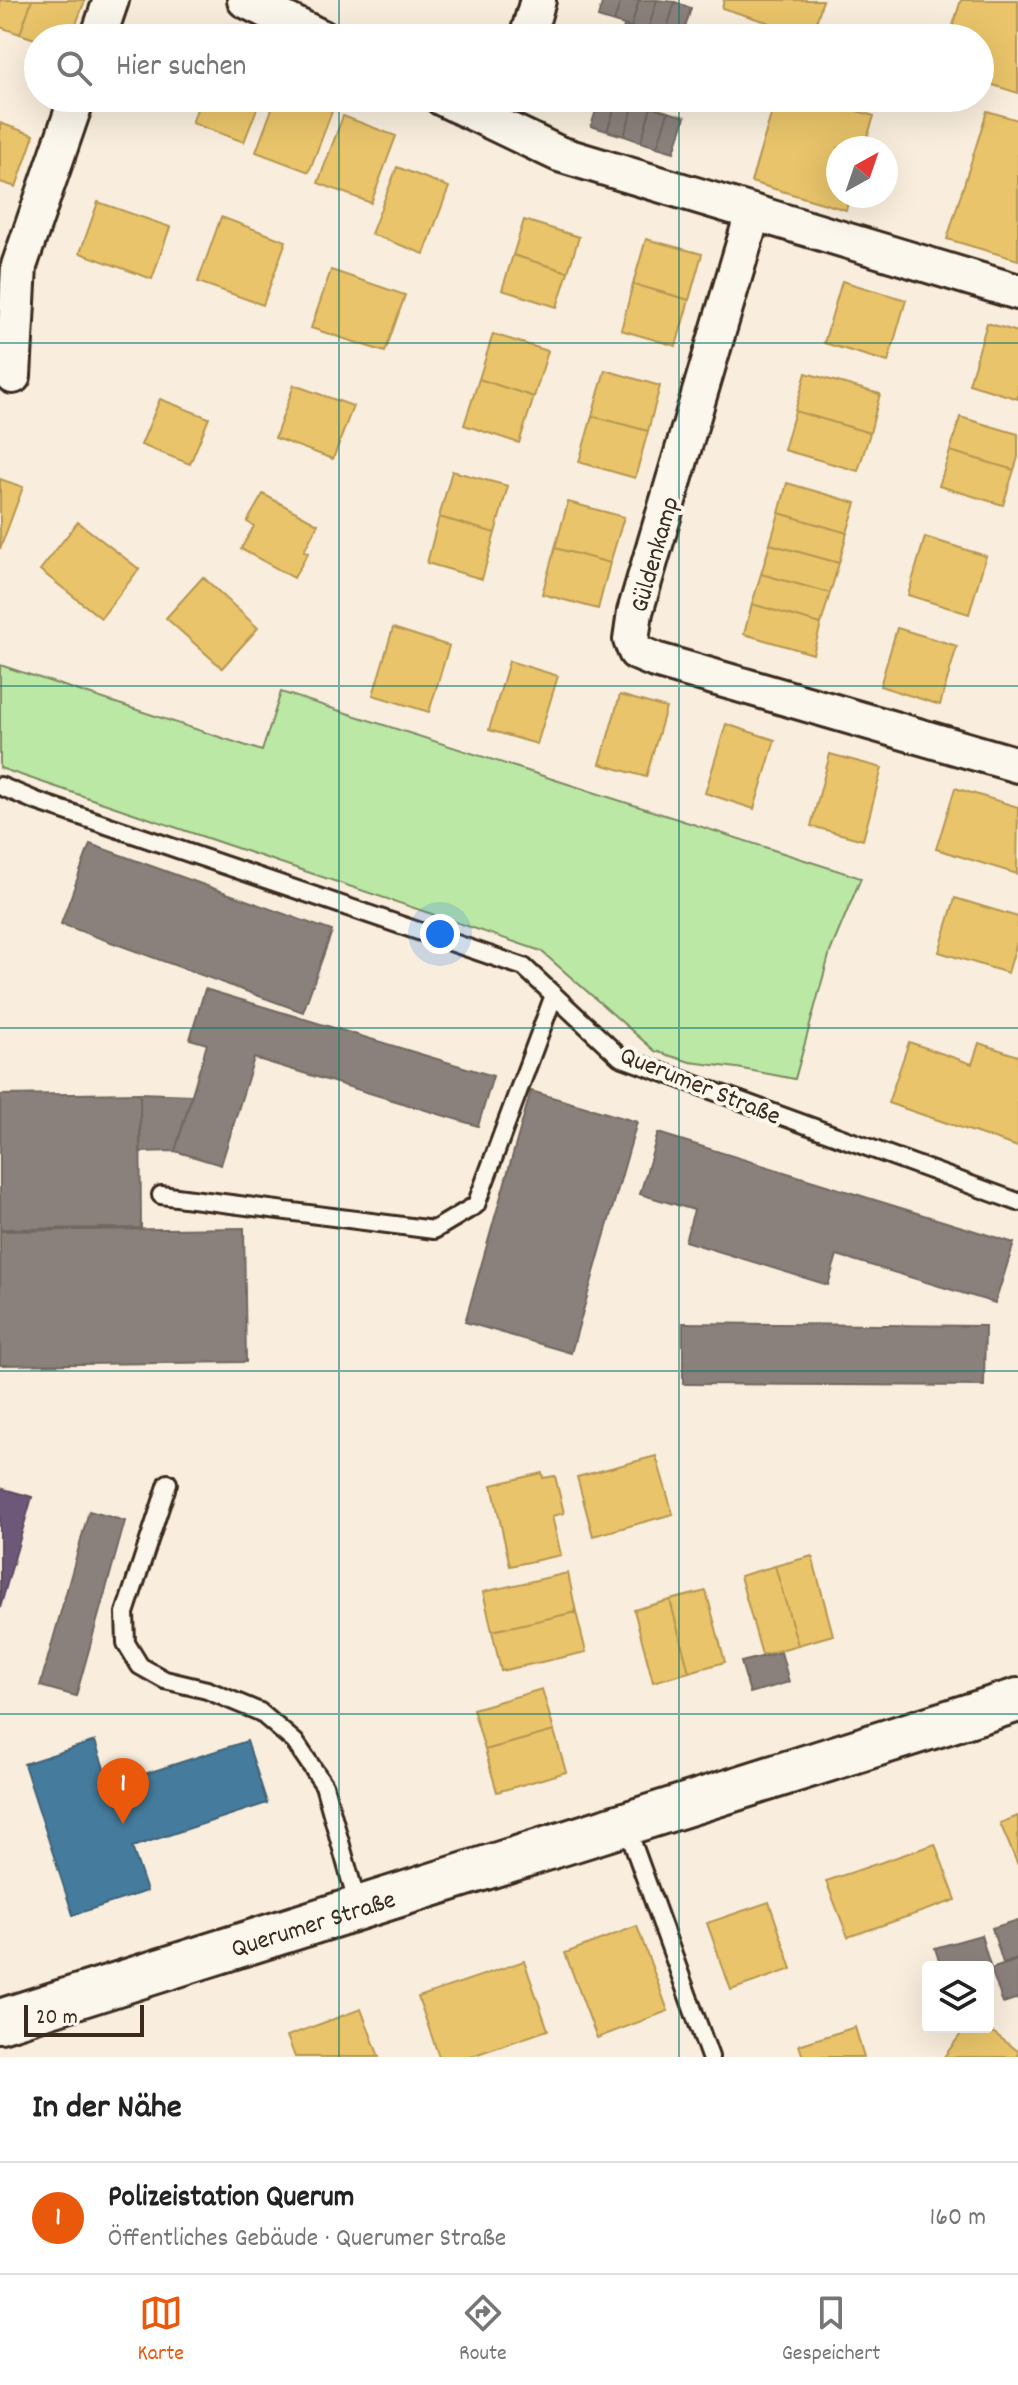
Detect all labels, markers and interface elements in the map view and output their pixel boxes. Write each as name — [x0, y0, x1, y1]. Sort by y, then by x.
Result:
search box — [24, 24, 994, 112]
icon: search — [52, 46, 96, 90]
text: Hier suchen — [116, 47, 246, 90]
north arrow — [826, 136, 898, 208]
street label: Güldenkamp — [622, 493, 691, 617]
your location — [420, 914, 460, 954]
street label: Querumer Straße — [614, 1038, 786, 1136]
pin: 1 — [97, 1758, 149, 1824]
street label: Querumer Straße — [227, 1882, 401, 1969]
map controls — [922, 1961, 994, 2033]
button: layers — [922, 1961, 994, 2033]
scale bar — [24, 2001, 144, 2037]
text: 20 m — [36, 2003, 78, 2034]
text: In der Nähe — [32, 2085, 182, 2134]
text: Polizeistation Querum — [108, 2178, 354, 2221]
text: 1 — [55, 2200, 61, 2237]
text: 160 m — [930, 2200, 986, 2237]
text: Öffentliches Gebäude · Querumer Straße — [108, 2221, 506, 2258]
tab: Karte — [137, 2291, 184, 2370]
tab: Route — [459, 2291, 507, 2370]
tab: Gespeichert — [782, 2291, 880, 2370]

